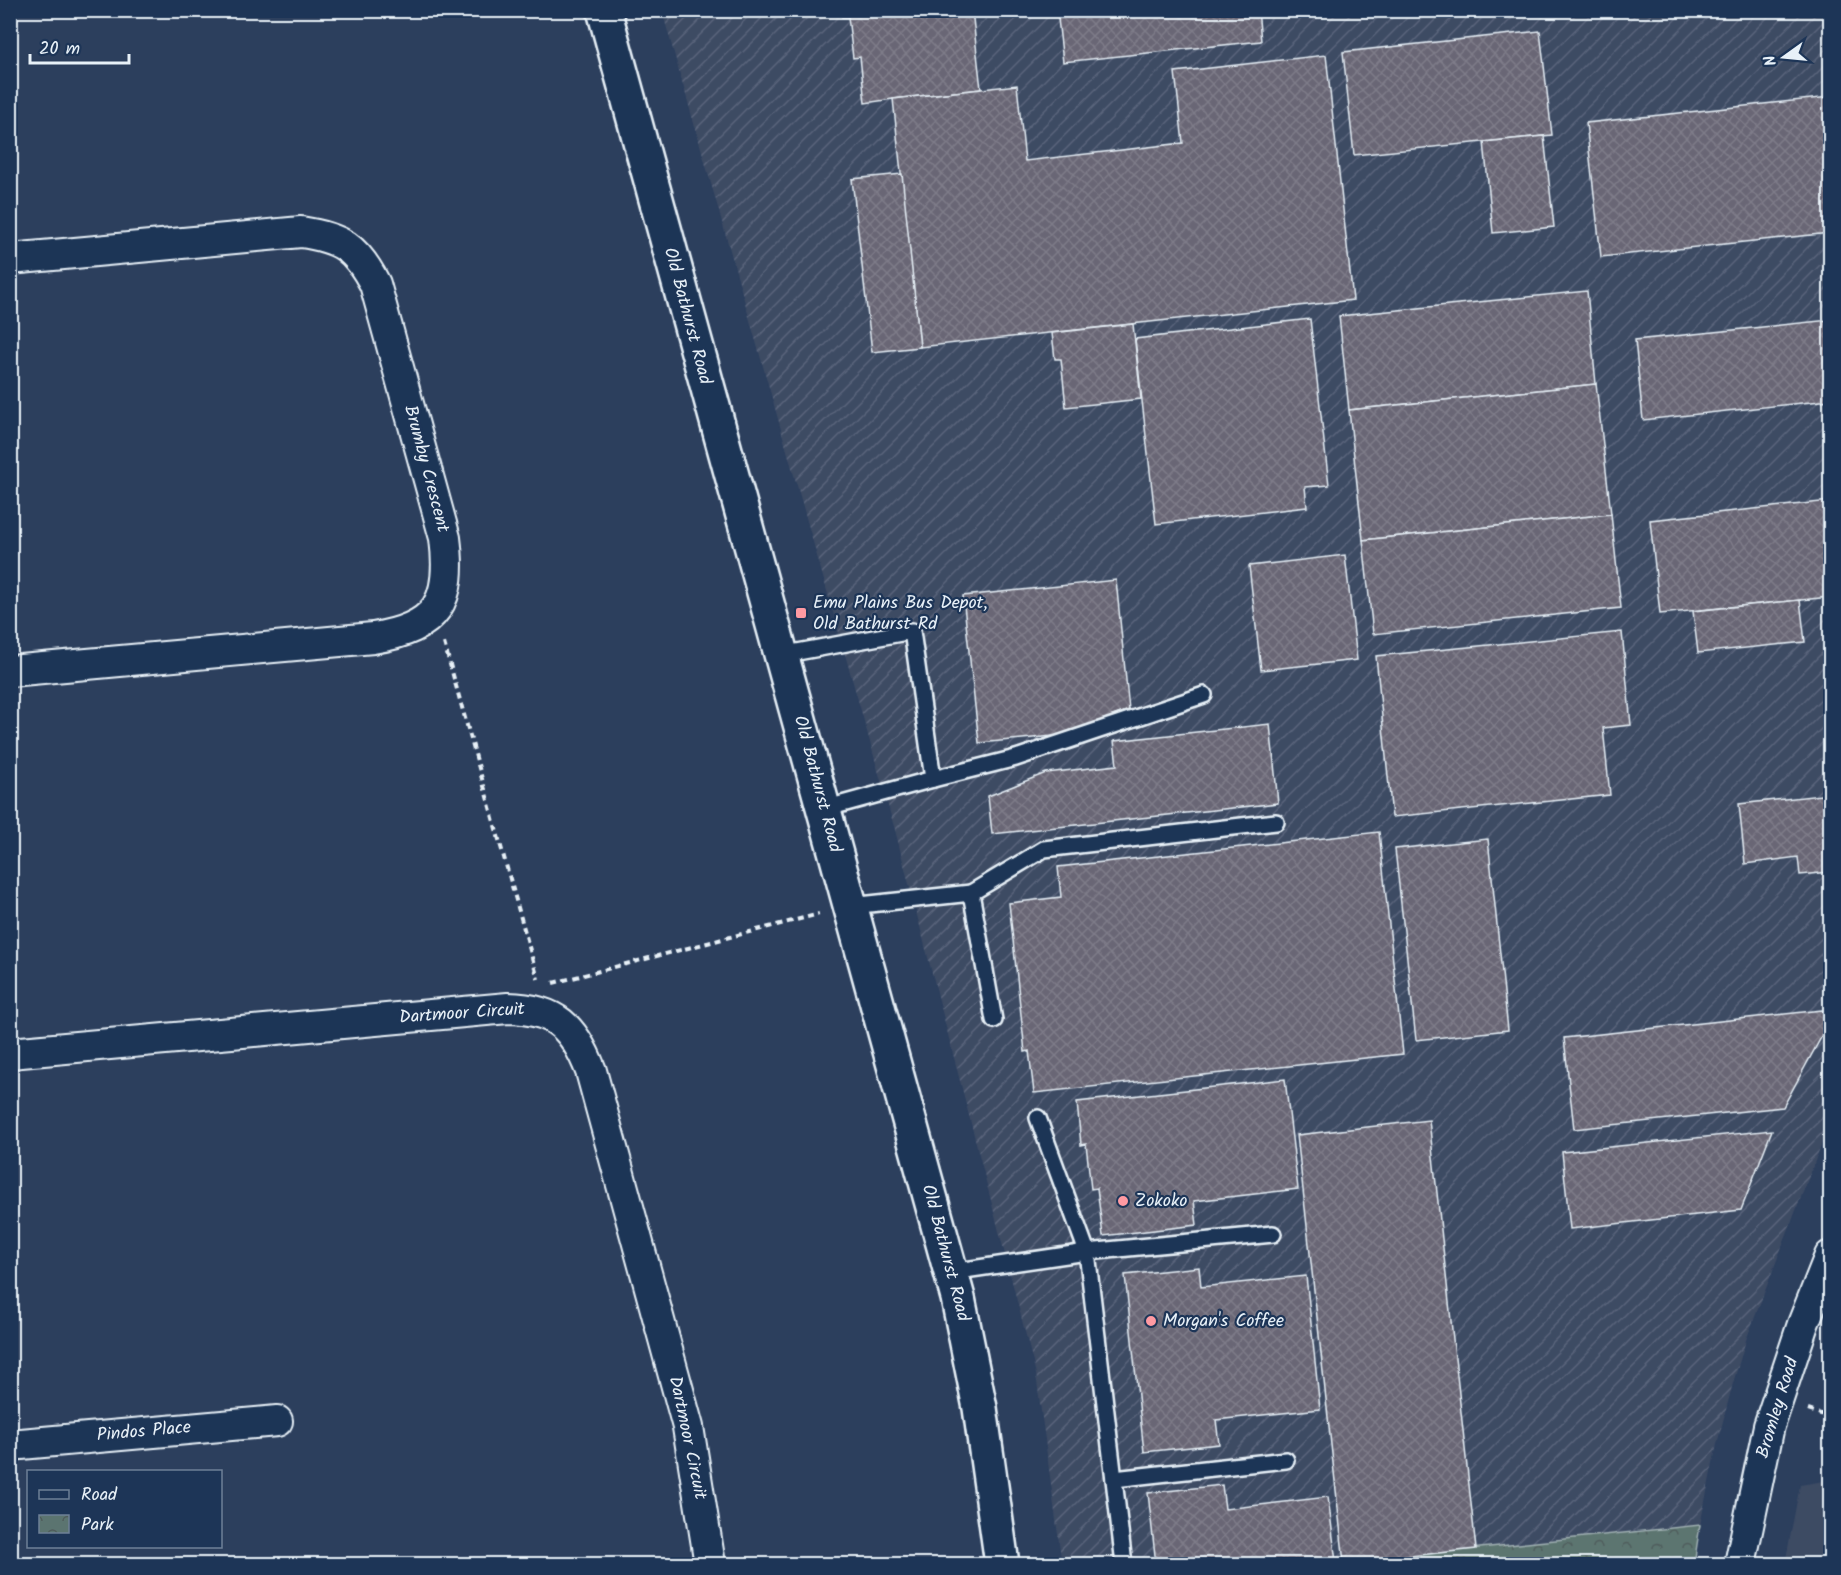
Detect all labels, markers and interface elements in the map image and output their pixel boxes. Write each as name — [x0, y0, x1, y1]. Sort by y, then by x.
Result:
scale bar — [30, 27, 129, 65]
north arrow — [1754, 27, 1814, 87]
text: 20 m — [39, 35, 80, 64]
text: N — [1758, 52, 1784, 69]
street label: Old Bathurst Road — [655, 244, 719, 389]
street label: Brumby Crescent — [395, 402, 457, 537]
place label: Emu Plains Bus Depot, Old Bathurst Rd — [813, 589, 988, 639]
marker: Emu Plains Bus Depot, Old Bathurst Rd — [794, 606, 808, 620]
street label: Old Bathurst Road — [785, 712, 849, 857]
street label: Dartmoor Circuit — [398, 995, 527, 1033]
street label: Old Bathurst Road — [913, 1181, 977, 1326]
place label: Zokoko — [1135, 1187, 1188, 1216]
marker: Zokoko — [1116, 1194, 1130, 1208]
place label: Morgan's Coffee — [1163, 1307, 1284, 1336]
marker: Morgan's Coffee — [1144, 1314, 1158, 1328]
street label: Bromley Road — [1749, 1353, 1807, 1462]
street label: Dartmoor Circuit — [660, 1373, 714, 1504]
street label: Pindos Place — [96, 1413, 192, 1451]
legend — [27, 1470, 222, 1548]
text: Road — [81, 1481, 118, 1510]
text: Park — [81, 1511, 114, 1540]

